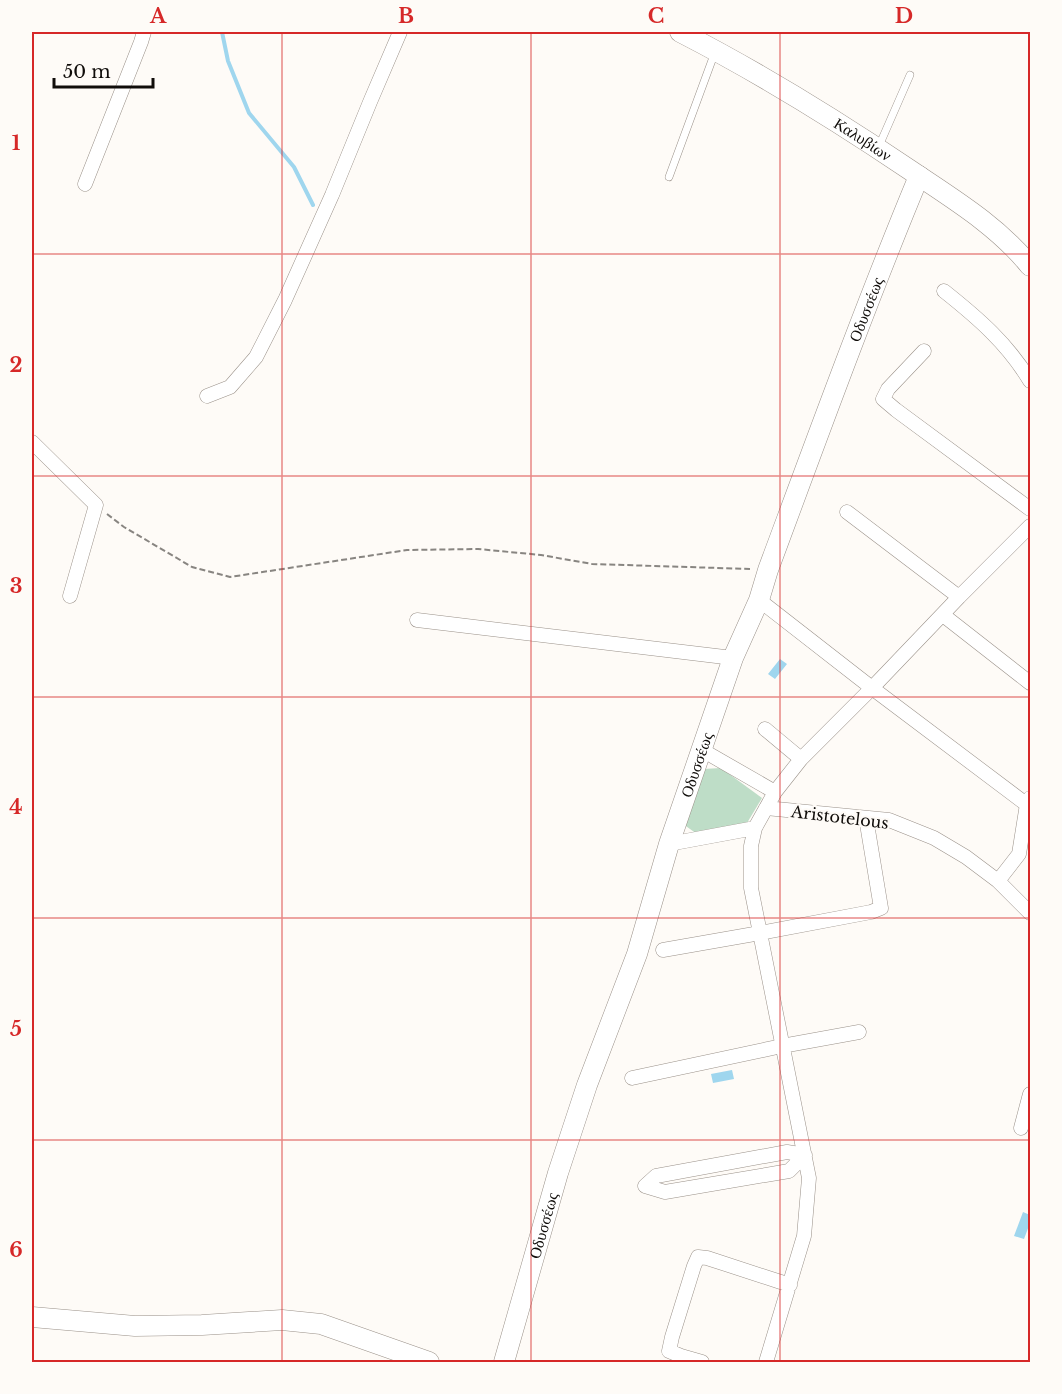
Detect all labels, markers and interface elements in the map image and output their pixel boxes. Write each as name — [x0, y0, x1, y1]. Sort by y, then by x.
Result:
text: A — [149, 4, 167, 28]
text: B — [398, 4, 414, 28]
text: C — [648, 4, 664, 28]
text: D — [895, 4, 913, 28]
scale bar — [54, 51, 153, 89]
text: 50 m — [63, 61, 111, 83]
street label: Καλυβίων — [830, 113, 896, 165]
text: 1 — [12, 131, 21, 155]
street label: Οδυσσέως — [844, 273, 888, 345]
text: 2 — [9, 353, 23, 377]
text: 3 — [10, 574, 22, 598]
street label: Οδυσσέως — [676, 729, 717, 800]
text: 4 — [9, 795, 23, 819]
street label: Aristotelous — [789, 801, 890, 833]
text: 5 — [10, 1017, 22, 1041]
street label: Οδυσσέως — [524, 1189, 562, 1261]
text: 6 — [9, 1238, 23, 1262]

